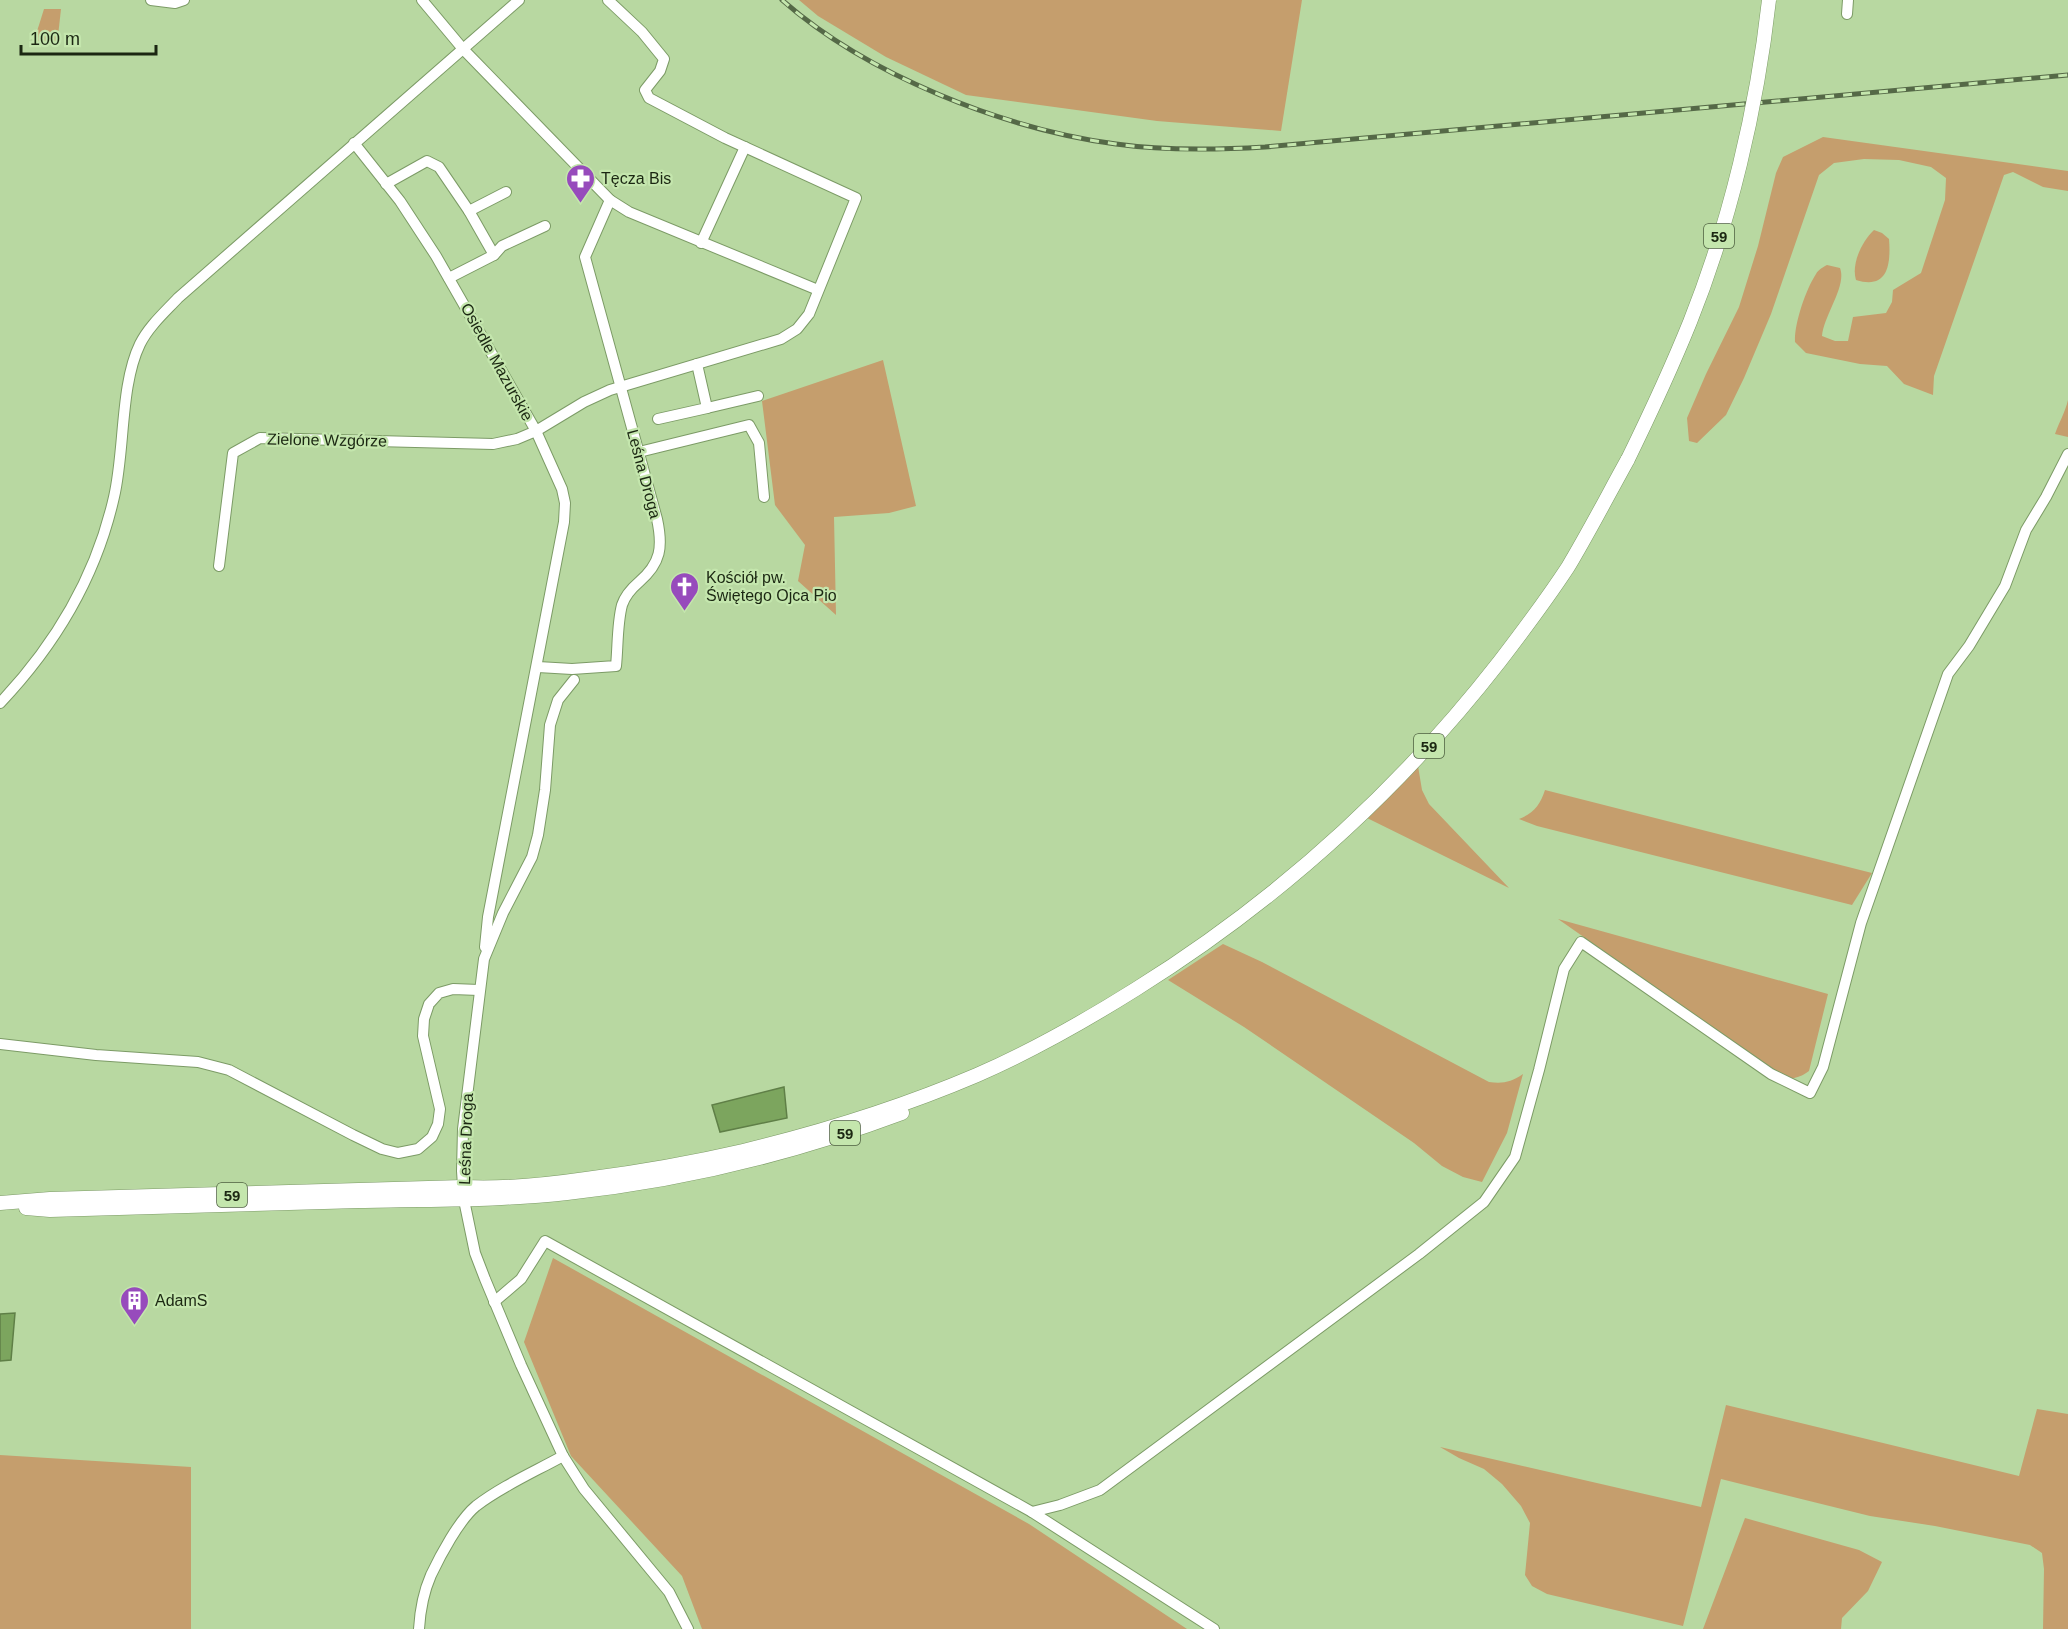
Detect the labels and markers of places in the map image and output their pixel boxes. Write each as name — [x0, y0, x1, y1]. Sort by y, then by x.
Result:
pharmacy icon: Tęcza Bis — [564, 162, 596, 204]
place label: Tęcza Bis — [601, 170, 671, 187]
place label: Kościół pw. Świętego Ojca Pio — [706, 569, 837, 604]
church icon: Kościół pw. Świętego Ojca Pio — [669, 570, 701, 612]
building icon: AdamS — [118, 1284, 150, 1326]
place label: AdamS — [155, 1292, 207, 1309]

